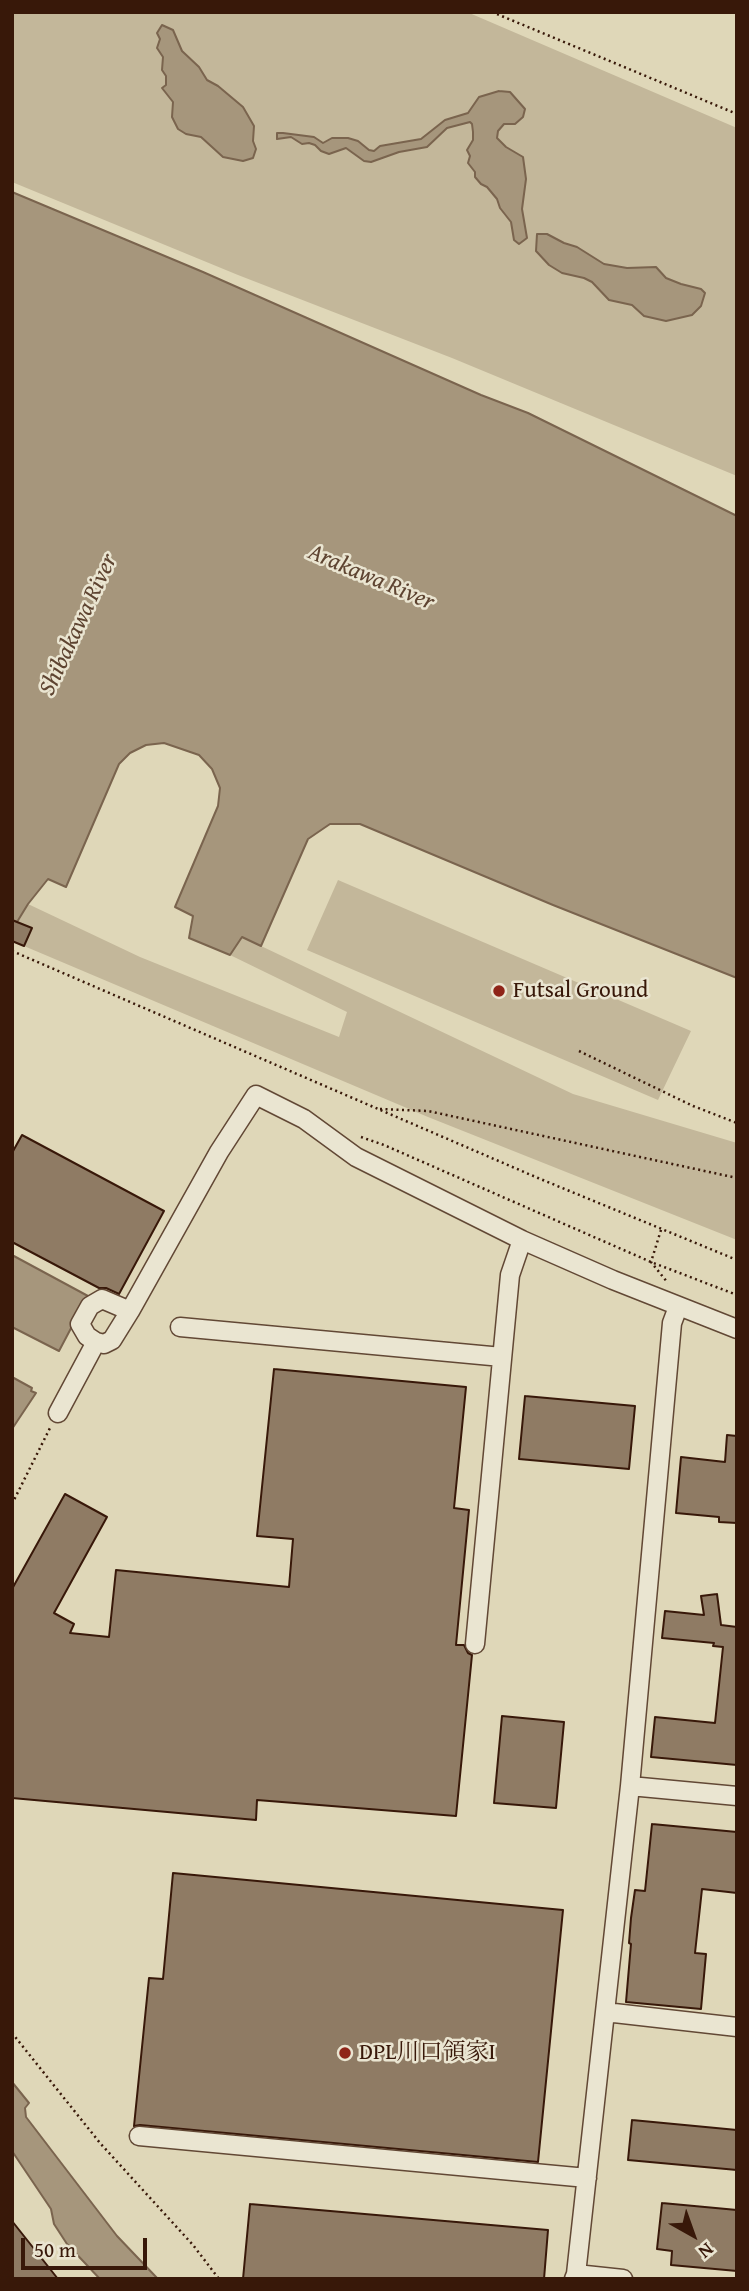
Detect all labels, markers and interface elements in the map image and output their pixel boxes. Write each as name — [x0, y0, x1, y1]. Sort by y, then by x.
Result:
water label: Arakawa River — [304, 539, 438, 617]
water label: Shibakawa River — [34, 550, 124, 700]
place label: Futsal Ground — [513, 977, 648, 1005]
marker: Futsal Ground — [491, 983, 507, 999]
place label: DPL川口領家Ⅰ — [359, 2039, 496, 2067]
marker: DPL川口領家Ⅰ — [337, 2045, 353, 2061]
north arrow — [658, 2200, 728, 2270]
scale bar — [24, 2224, 150, 2268]
text: 50 m — [34, 2234, 76, 2265]
text: N — [693, 2236, 720, 2266]

